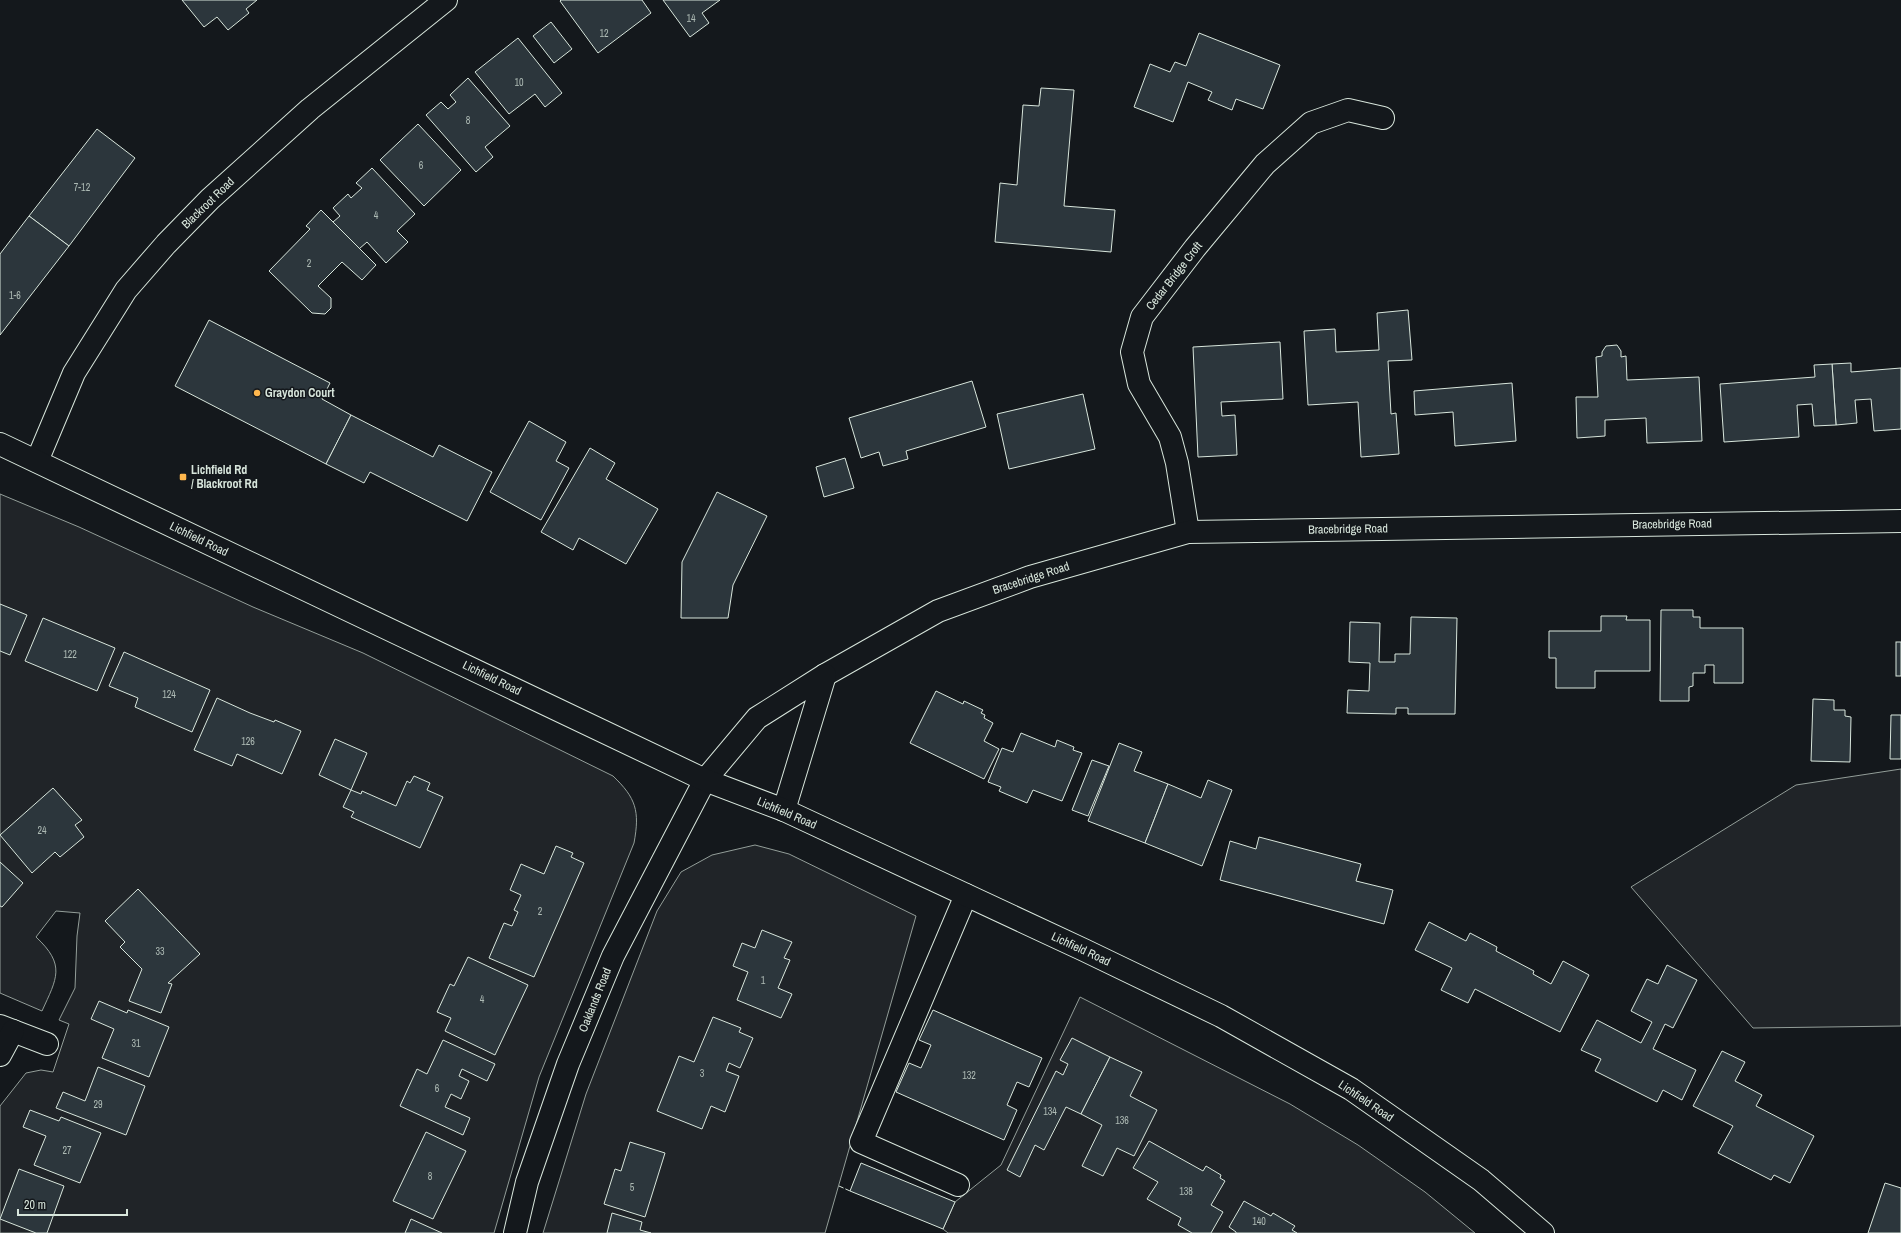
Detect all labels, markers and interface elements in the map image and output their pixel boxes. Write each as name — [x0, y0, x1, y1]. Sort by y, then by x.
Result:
house number: 14 — [686, 12, 696, 25]
house number: 12 — [599, 27, 609, 40]
house number: 10 — [514, 76, 524, 89]
house number: 8 — [466, 114, 471, 127]
house number: 6 — [419, 159, 424, 172]
street label: Blackroot Road — [178, 174, 238, 232]
house number: 7-12 — [74, 181, 91, 194]
house number: 4 — [374, 209, 379, 222]
street label: Cedar Bridge Croft — [1142, 238, 1206, 313]
house number: 2 — [307, 257, 312, 270]
house number: 1-6 — [9, 289, 21, 302]
place label: Graydon Court — [265, 385, 335, 401]
marker: Graydon Court — [252, 388, 262, 398]
place label: Lichfield Rd / Blackroot Rd — [191, 462, 258, 492]
marker: Lichfield Rd / Blackroot Rd — [178, 472, 188, 482]
street label: Bracebridge Road — [1632, 515, 1712, 533]
street label: Lichfield Road — [167, 518, 231, 560]
street label: Bracebridge Road — [1308, 520, 1388, 538]
street label: Bracebridge Road — [991, 558, 1071, 598]
house number: 122 — [63, 648, 77, 661]
street label: Lichfield Road — [460, 657, 524, 699]
house number: 124 — [162, 688, 176, 701]
house number: 126 — [241, 735, 255, 748]
street label: Lichfield Road — [755, 793, 819, 833]
house number: 24 — [37, 824, 47, 837]
house number: 2 — [538, 905, 543, 918]
street label: Lichfield Road — [1049, 928, 1113, 970]
house number: 33 — [155, 945, 165, 958]
street label: Oaklands Road — [575, 966, 615, 1034]
house number: 1 — [761, 974, 766, 987]
house number: 4 — [480, 993, 485, 1006]
house number: 31 — [131, 1037, 141, 1050]
house number: 3 — [700, 1067, 705, 1080]
house number: 132 — [962, 1069, 976, 1082]
street label: Lichfield Road — [1335, 1077, 1397, 1125]
house number: 6 — [435, 1082, 440, 1095]
house number: 29 — [93, 1098, 103, 1111]
house number: 134 — [1043, 1105, 1057, 1118]
house number: 136 — [1115, 1114, 1129, 1127]
house number: 27 — [62, 1144, 72, 1157]
house number: 8 — [428, 1170, 433, 1183]
house number: 5 — [630, 1181, 635, 1194]
house number: 138 — [1179, 1185, 1193, 1198]
scale bar — [18, 1191, 127, 1217]
text: 20 m — [24, 1197, 46, 1213]
house number: 140 — [1252, 1215, 1266, 1228]

